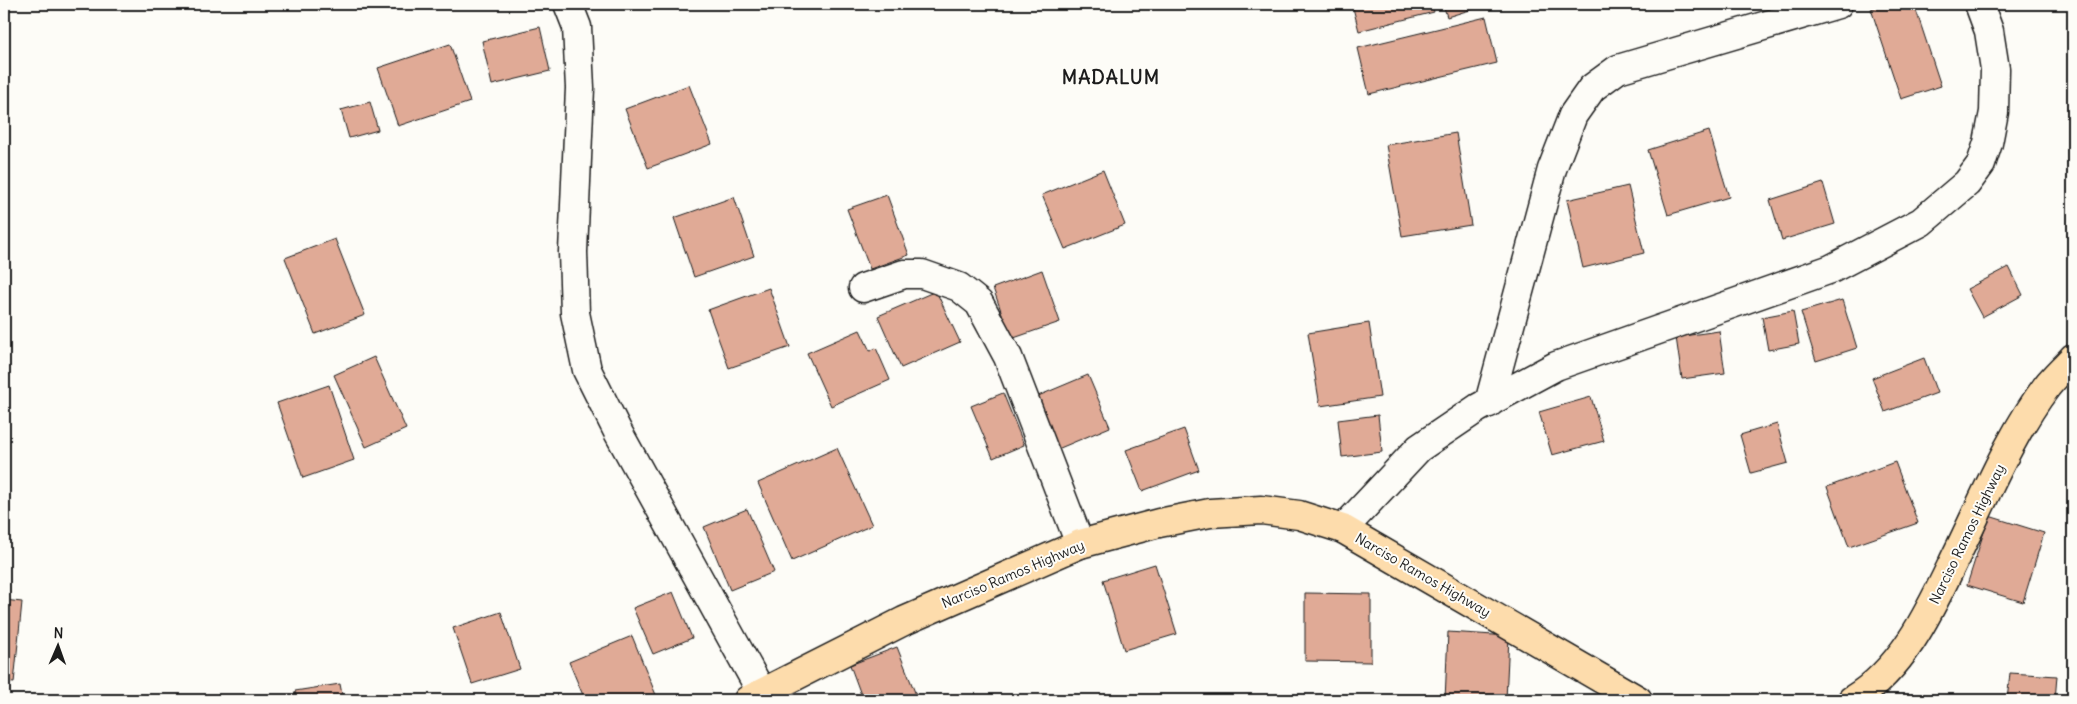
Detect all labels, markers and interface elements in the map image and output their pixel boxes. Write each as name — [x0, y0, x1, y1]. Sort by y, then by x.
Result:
district label: MADALUM — [1062, 65, 1160, 89]
street label: Narciso Ramos Highway — [1925, 461, 2009, 607]
street label: Narciso Ramos Highway — [1352, 529, 1494, 621]
street label: Narciso Ramos Highway — [939, 536, 1087, 612]
north arrow — [32, 622, 82, 672]
text: N — [53, 624, 64, 642]

